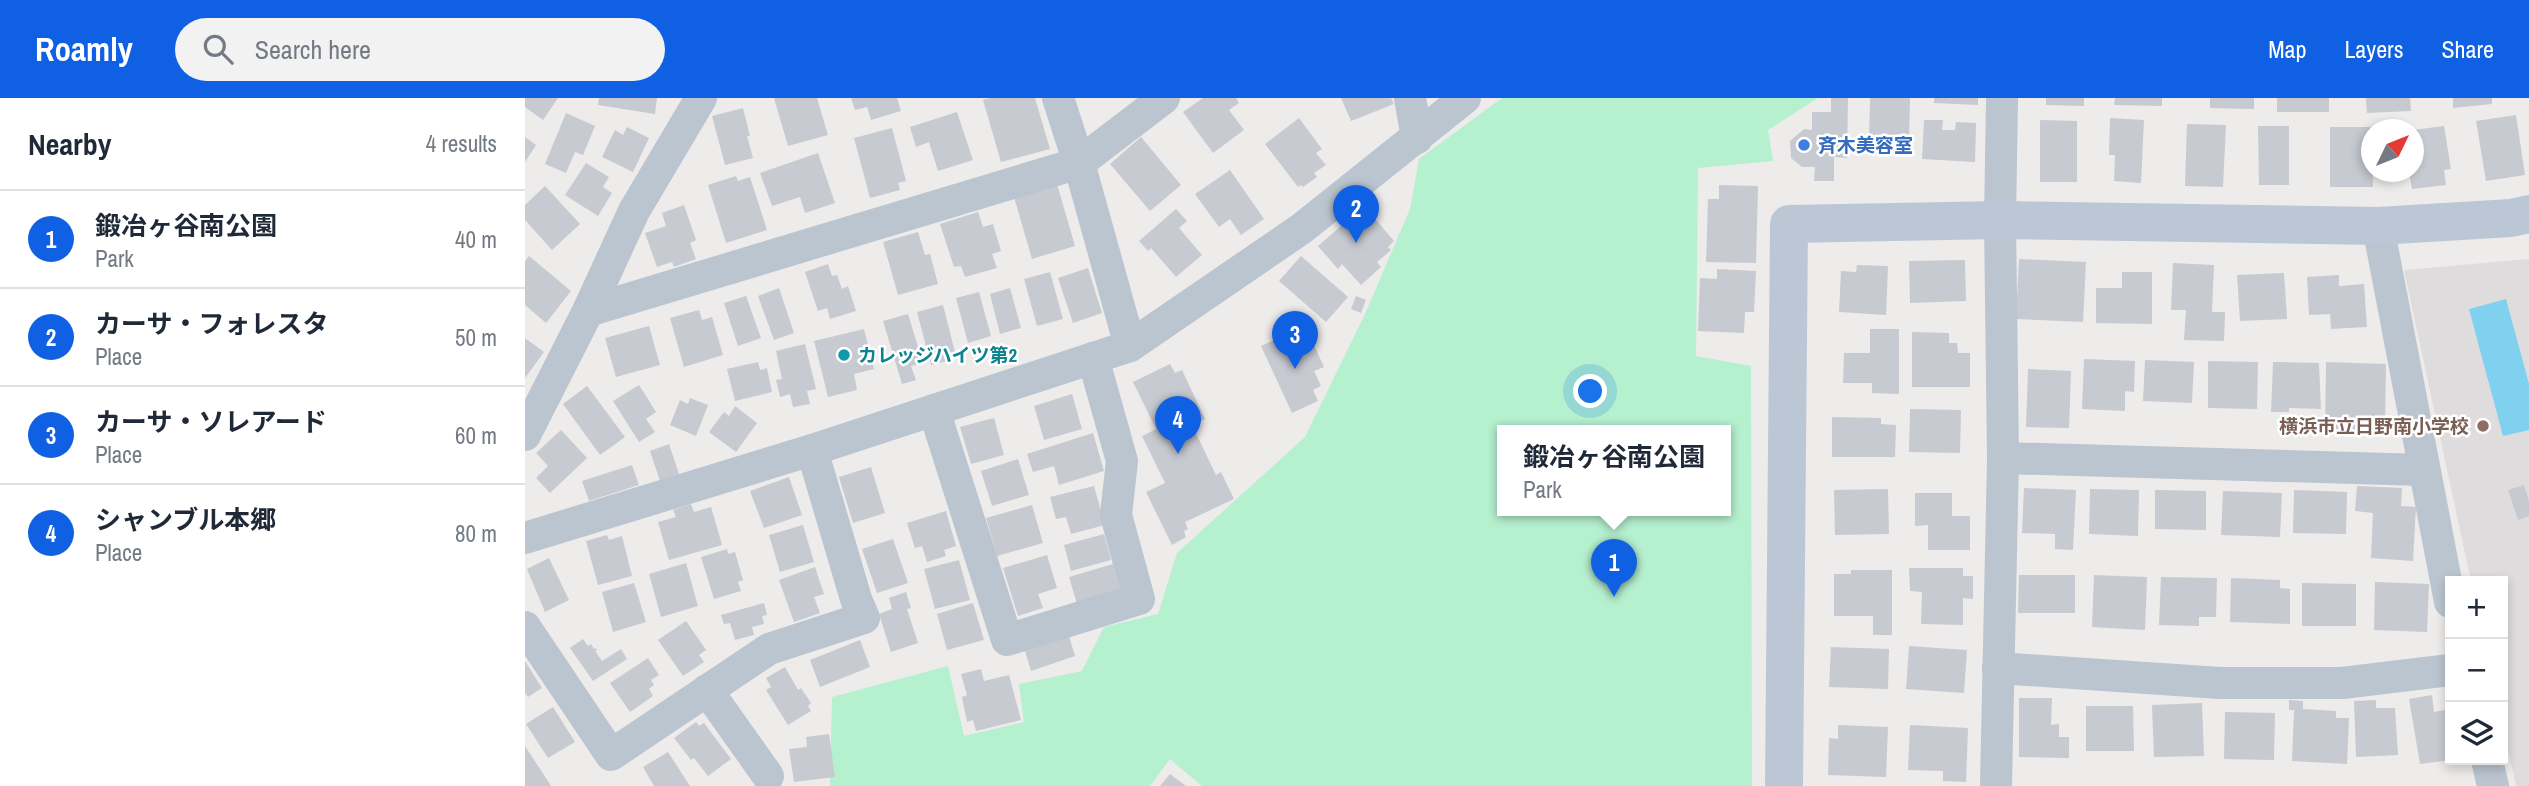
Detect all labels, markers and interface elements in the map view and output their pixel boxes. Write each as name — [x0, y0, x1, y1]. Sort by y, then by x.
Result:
search box — [175, 18, 665, 81]
text: Roamly — [35, 27, 133, 71]
icon: search — [199, 30, 237, 68]
text: Search here — [255, 32, 371, 67]
text: Map — [2268, 33, 2306, 65]
text: Layers — [2344, 33, 2403, 65]
text: Share — [2441, 33, 2494, 65]
north arrow — [2361, 119, 2424, 182]
text: Nearby — [28, 124, 111, 164]
text: 4 results — [426, 128, 497, 159]
place label: 斉木美容室 — [1818, 132, 1913, 158]
marker: 斉木美容室 — [1796, 137, 1812, 153]
pin: 2 — [1333, 185, 1379, 243]
text: 鍛冶ヶ谷南公園 — [95, 208, 277, 243]
text: 1 — [46, 224, 56, 255]
text: 40 m — [455, 224, 497, 255]
text: Park — [95, 243, 134, 274]
text: カーサ・フォレスタ — [95, 306, 328, 341]
pin: 3 — [1272, 311, 1318, 369]
text: 2 — [46, 322, 56, 353]
text: 50 m — [455, 322, 497, 353]
text: Place — [95, 341, 142, 372]
place label: カレッジハイツ第2 — [858, 342, 1017, 368]
marker: カレッジハイツ第2 — [836, 347, 852, 363]
your location — [1573, 374, 1607, 408]
pin: 4 — [1155, 396, 1201, 454]
text: カーサ・ソレアード — [95, 404, 327, 439]
place label: 横浜市立日野南小学校 — [2279, 413, 2469, 439]
marker: 横浜市立日野南小学校 — [2475, 418, 2491, 434]
text: 3 — [46, 420, 56, 451]
text: 60 m — [455, 420, 497, 451]
popup — [1497, 425, 1731, 516]
text: Place — [95, 439, 142, 470]
text: 鍛冶ヶ谷南公園 — [1523, 439, 1705, 474]
text: Park — [1523, 474, 1562, 505]
text: シャンブル本郷 — [95, 502, 276, 537]
text: 4 — [46, 518, 56, 549]
text: 80 m — [455, 518, 497, 549]
text: Place — [95, 537, 142, 568]
pin: 1 — [1591, 539, 1637, 597]
map controls — [2445, 576, 2508, 765]
button: + — [2445, 576, 2508, 639]
button: − — [2445, 639, 2508, 702]
button: layers — [2445, 702, 2508, 765]

